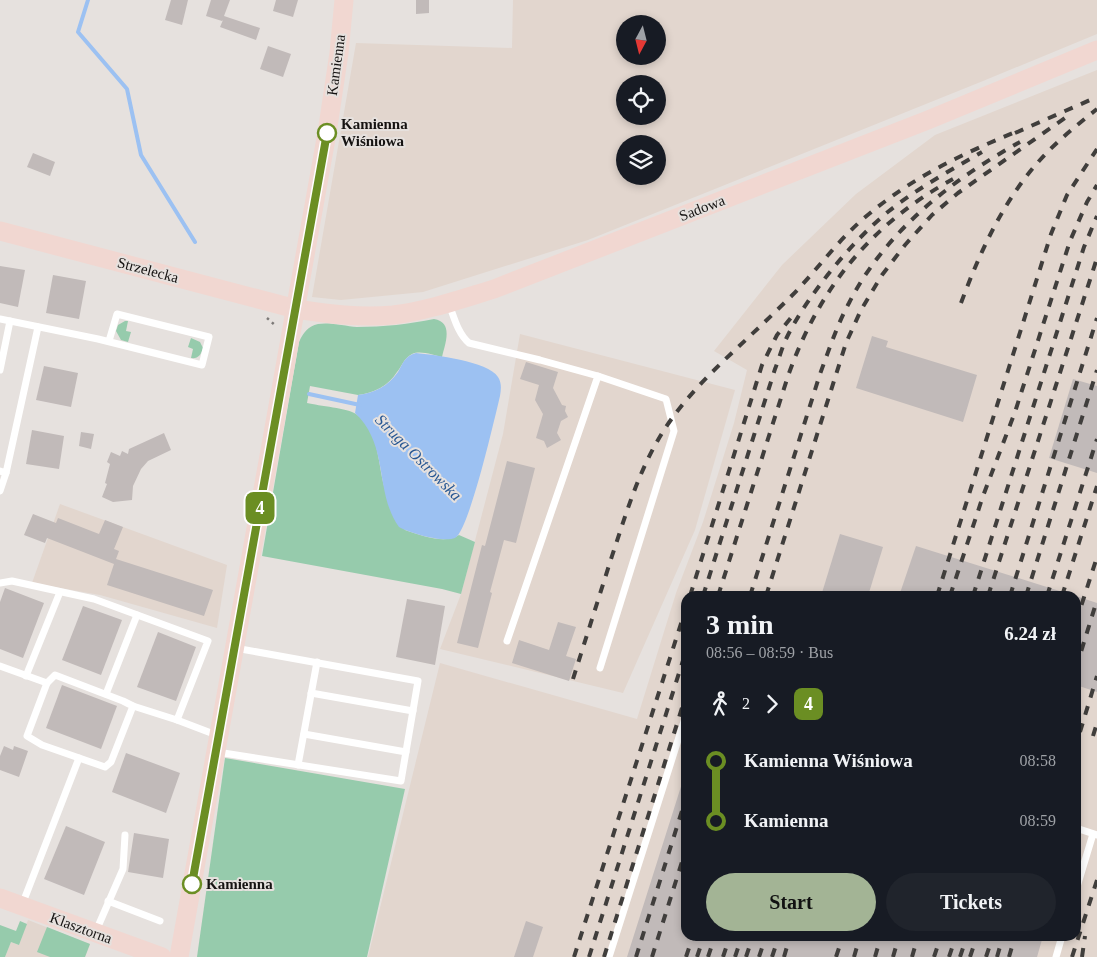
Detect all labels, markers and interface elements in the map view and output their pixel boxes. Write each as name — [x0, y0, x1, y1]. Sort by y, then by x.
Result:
north arrow — [616, 15, 666, 65]
map controls — [616, 15, 666, 185]
street label: Kamienna — [324, 33, 348, 97]
button: locate — [616, 75, 666, 125]
place label: Kamienna Wiśniowa — [341, 116, 408, 149]
marker: Kamienna Wiśniowa — [317, 123, 337, 143]
button: layers — [616, 135, 666, 185]
street label: Sadowa — [677, 192, 727, 224]
street label: Strzelecka — [116, 254, 181, 286]
water label: Struga Ostrowska — [371, 411, 465, 505]
line badge: 4 — [244, 492, 276, 524]
text: 4 — [256, 498, 265, 518]
text: 3 min — [706, 609, 774, 640]
text: 6.24 zł — [1004, 623, 1056, 644]
text: 08:56 – 08:59 · Bus — [706, 644, 833, 661]
icon: walk — [706, 690, 734, 718]
icon: forward — [758, 690, 786, 718]
text: 4 — [804, 694, 813, 714]
text: 2 — [742, 695, 750, 712]
text: Kamienna Wiśniowa — [744, 750, 913, 771]
text: 08:58 — [1020, 752, 1056, 769]
text: Kamienna — [744, 810, 828, 831]
text: 08:59 — [1020, 812, 1056, 829]
button: Start — [706, 873, 876, 931]
button: Tickets — [886, 873, 1056, 931]
marker: Kamienna — [182, 874, 202, 894]
place label: Kamienna — [206, 876, 273, 892]
street label: Klasztorna — [48, 909, 115, 947]

